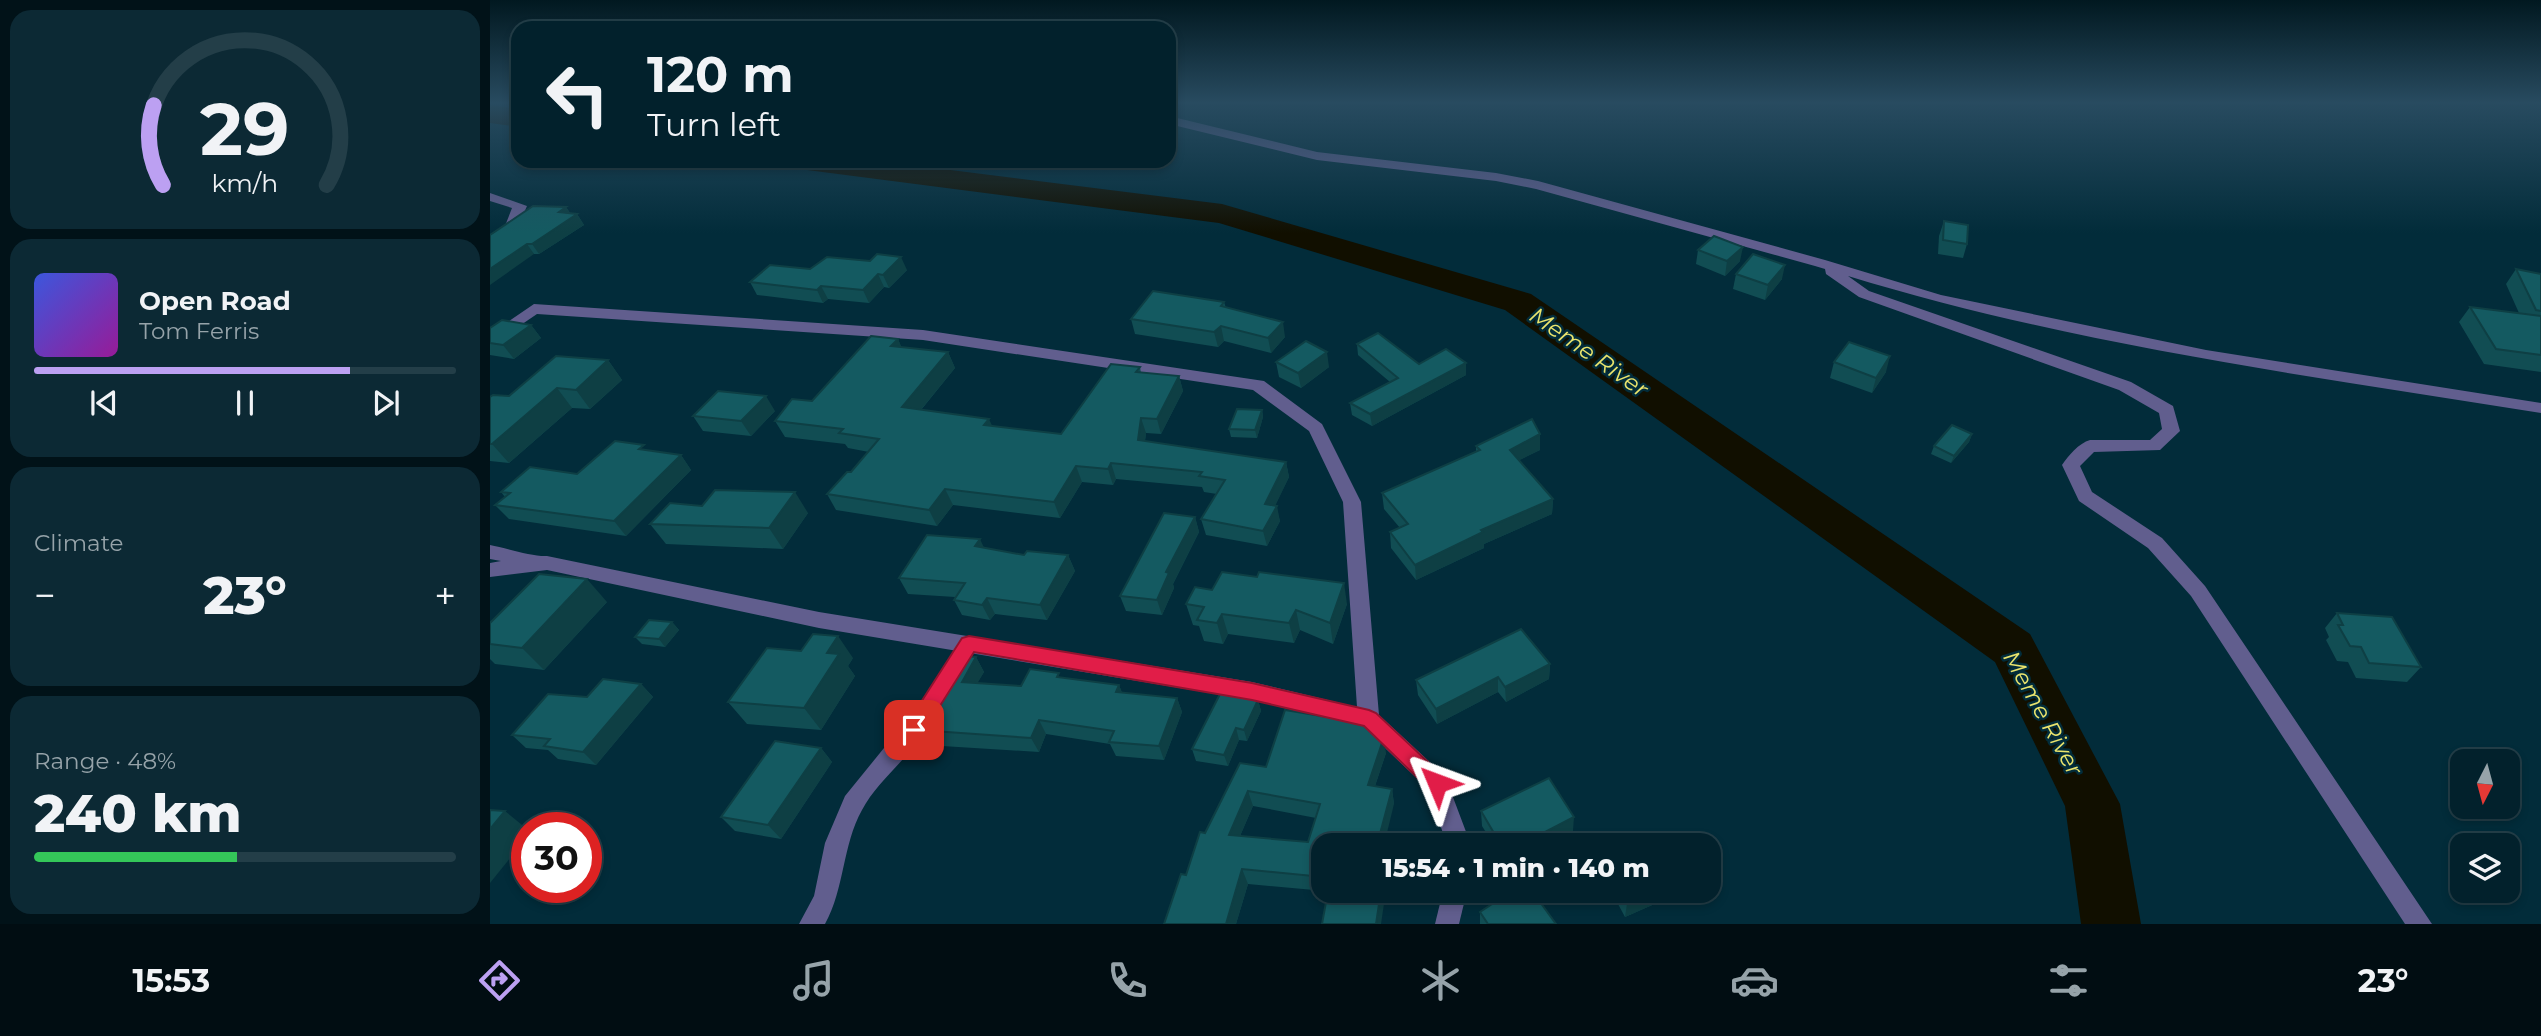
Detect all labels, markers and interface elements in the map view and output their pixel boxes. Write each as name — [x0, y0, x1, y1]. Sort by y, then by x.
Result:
text: 120 m — [647, 45, 794, 104]
icon: left — [532, 49, 623, 140]
text: 29 — [200, 86, 290, 174]
text: Turn left — [647, 105, 781, 144]
text: km/h — [212, 168, 278, 198]
text: Open Road — [139, 285, 291, 317]
water label: Meme River — [1524, 301, 1654, 404]
text: Tom Ferris — [139, 317, 259, 345]
icon: previous — [85, 384, 123, 422]
icon: pause — [226, 384, 264, 422]
icon: next — [367, 384, 405, 422]
text: Climate — [34, 529, 123, 557]
text: 23° — [203, 564, 287, 627]
text: − — [34, 572, 56, 619]
text: + — [434, 572, 456, 619]
water label: Meme River — [1997, 646, 2089, 781]
pin — [884, 700, 944, 760]
icon: arrive — [895, 711, 933, 749]
position arrow — [1400, 746, 1474, 820]
text: Range · 48% — [34, 747, 176, 775]
north arrow — [2450, 749, 2520, 819]
map controls — [2450, 749, 2520, 903]
text: 240 km — [34, 782, 241, 845]
speed limit sign: 30 — [511, 812, 602, 903]
button: layers — [2450, 833, 2520, 903]
text: 15:54 · 1 min · 140 m — [1382, 852, 1650, 884]
icon: directions — [475, 956, 524, 1005]
icon: music — [789, 956, 838, 1005]
icon: phone — [1103, 956, 1152, 1005]
icon: climate — [1416, 956, 1465, 1005]
icon: car — [1730, 956, 1779, 1005]
icon: filters — [2044, 956, 2093, 1005]
text: 15:53 — [132, 961, 210, 1000]
text: 23° — [2358, 961, 2409, 1000]

